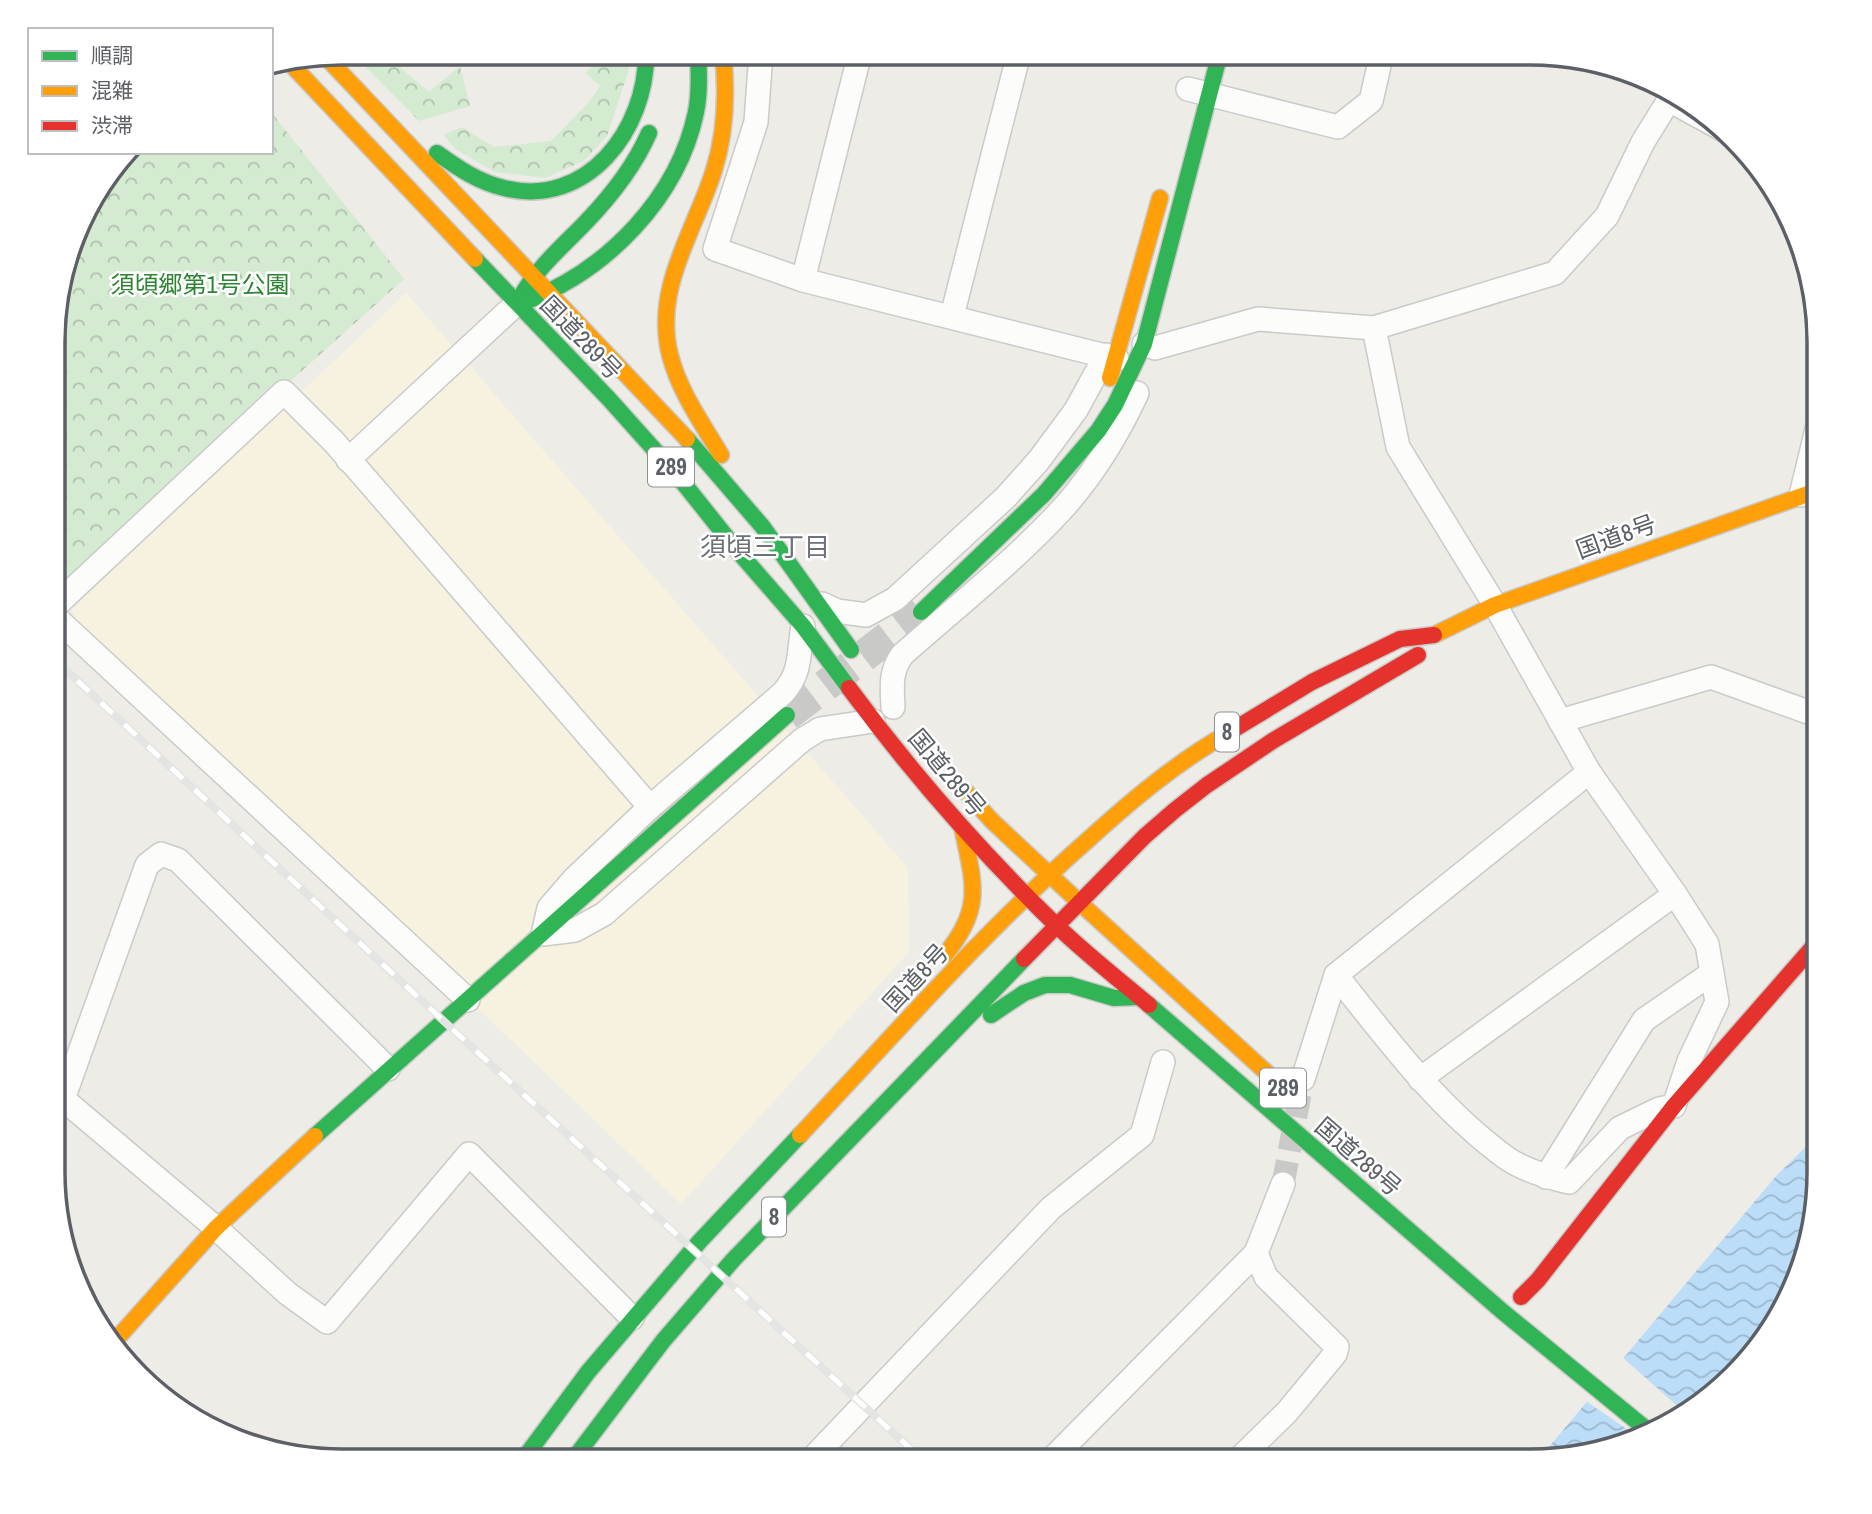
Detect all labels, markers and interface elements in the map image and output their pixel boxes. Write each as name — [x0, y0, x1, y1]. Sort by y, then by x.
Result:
legend — [28, 28, 273, 154]
text: 順調 — [91, 41, 133, 70]
text: 混雑 — [91, 76, 133, 105]
text: 渋滞 — [91, 111, 133, 140]
park label: 須頃郷第1号公園 — [111, 268, 289, 300]
street label: 国道289号 — [534, 288, 630, 386]
road number: 289 — [648, 447, 694, 486]
street label: 国道8号 — [1571, 507, 1660, 565]
district label: 須頃三丁目 — [700, 529, 830, 564]
road number: 8 — [1215, 712, 1239, 752]
street label: 国道289号 — [902, 722, 994, 823]
street label: 国道8号 — [875, 936, 955, 1019]
road number: 289 — [1260, 1068, 1306, 1107]
street label: 国道289号 — [1309, 1110, 1409, 1203]
road number: 8 — [762, 1198, 786, 1236]

